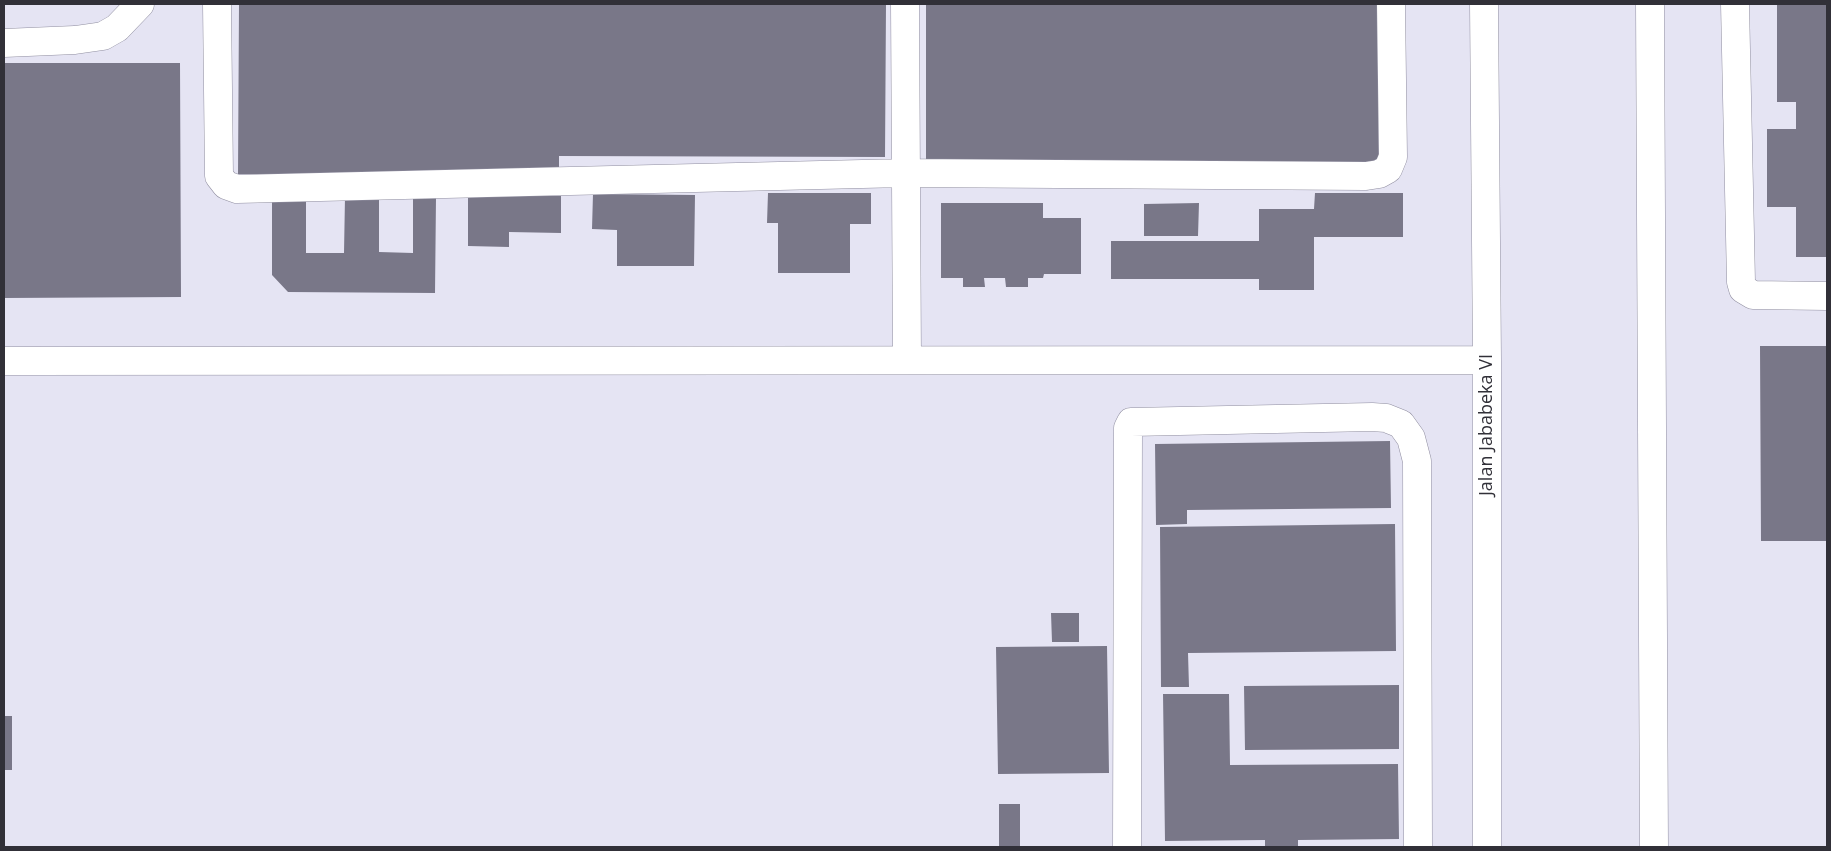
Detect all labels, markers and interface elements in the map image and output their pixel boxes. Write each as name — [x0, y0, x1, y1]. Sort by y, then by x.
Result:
street label: Jalan Jababeka VI — [1476, 354, 1498, 496]

